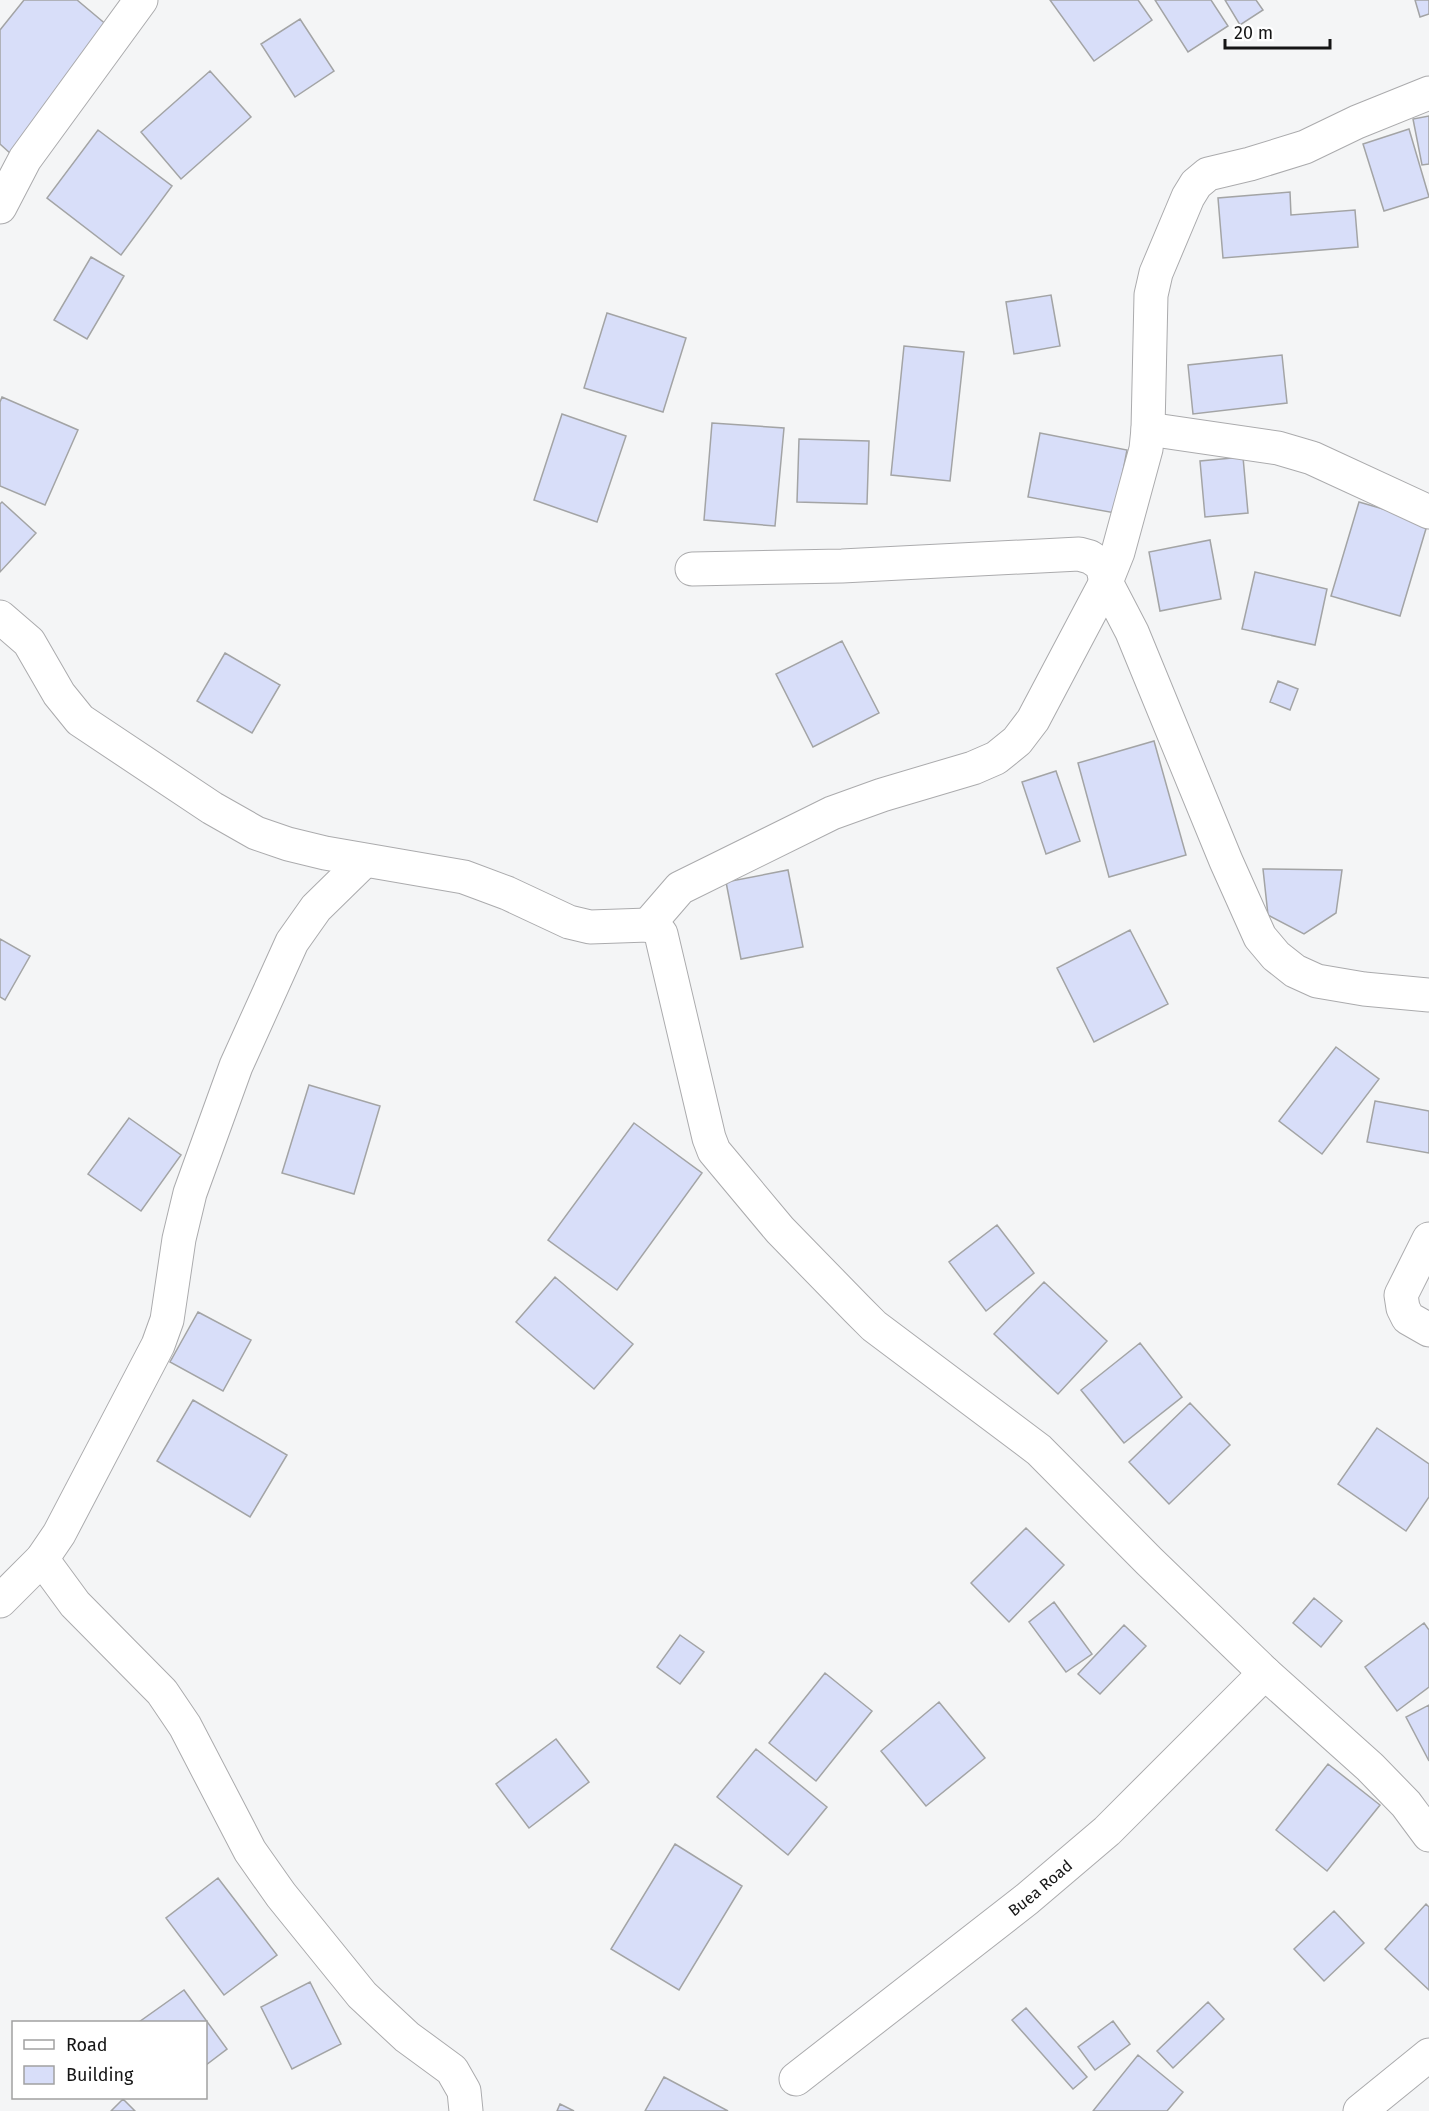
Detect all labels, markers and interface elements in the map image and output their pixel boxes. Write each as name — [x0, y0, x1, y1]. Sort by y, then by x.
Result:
scale bar — [1225, 12, 1330, 50]
text: 20 m — [1234, 22, 1273, 44]
street label: Buea Road — [1004, 1856, 1076, 1920]
legend — [12, 2021, 207, 2099]
text: Road — [66, 2034, 108, 2056]
text: Building — [66, 2064, 134, 2086]

